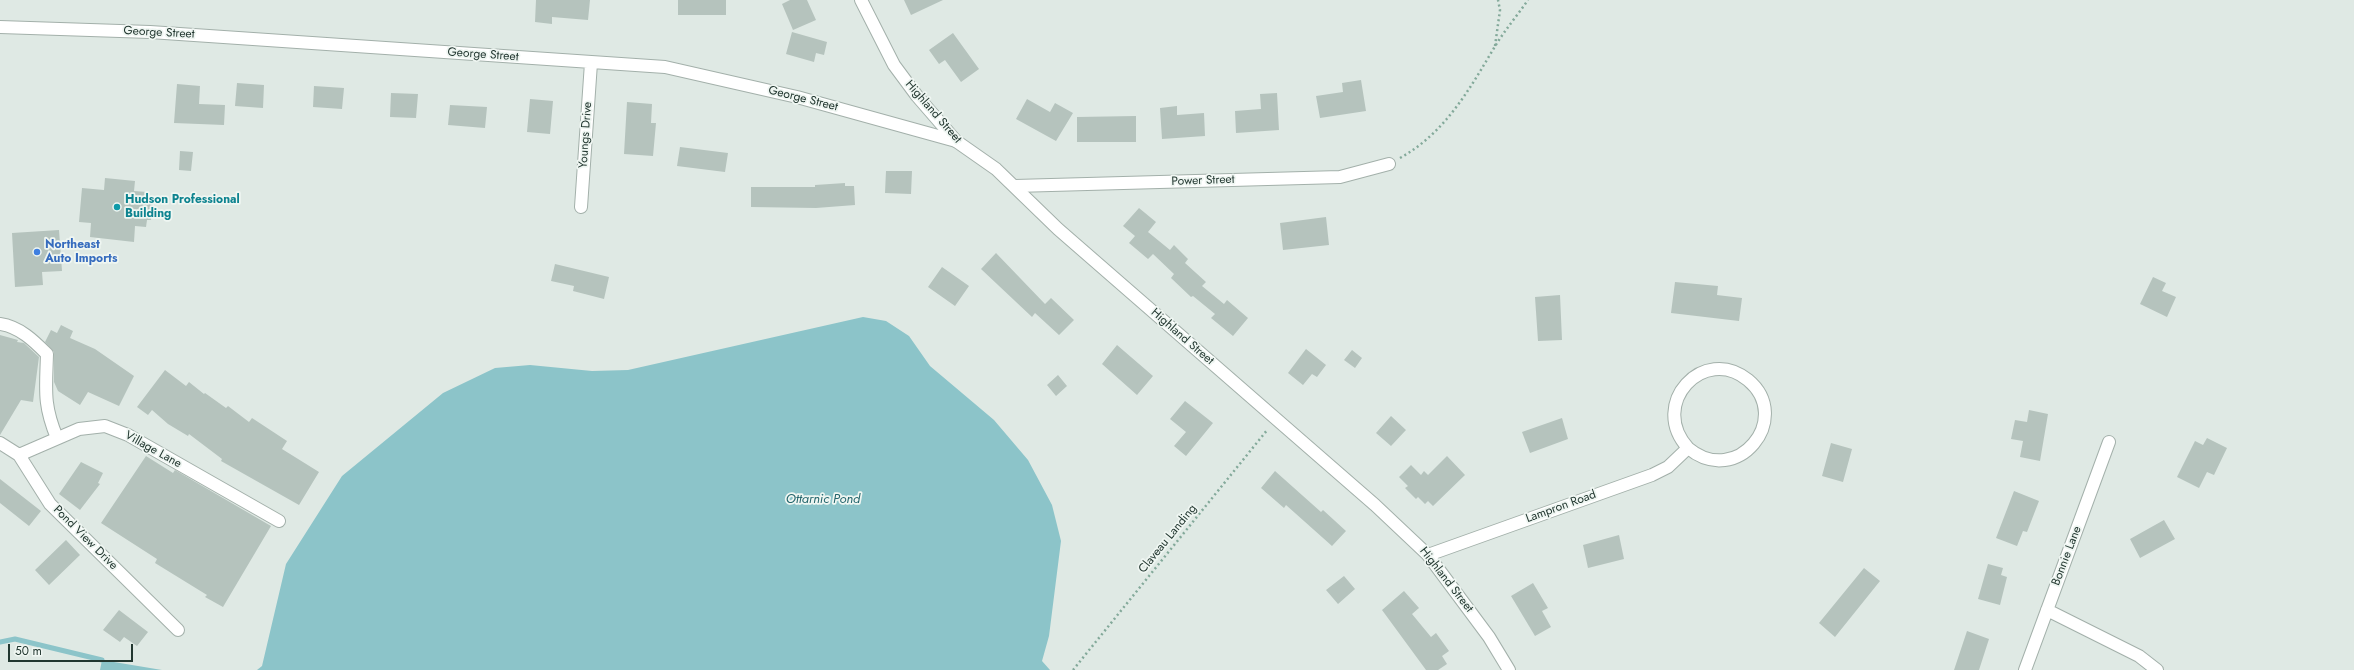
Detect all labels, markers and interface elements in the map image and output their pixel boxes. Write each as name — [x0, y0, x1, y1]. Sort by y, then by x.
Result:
street label: George Street — [123, 24, 195, 42]
street label: George Street — [447, 45, 519, 65]
street label: Highland Street — [902, 78, 964, 146]
street label: George Street — [767, 83, 839, 115]
street label: Youngs Drive — [576, 101, 596, 169]
street label: Power Street — [1171, 173, 1235, 189]
place label: Hudson Professional Building — [125, 193, 240, 221]
marker: Hudson Professional Building — [112, 202, 122, 212]
place label: Northeast Auto Imports — [45, 238, 117, 266]
marker: Northeast Auto Imports — [32, 247, 42, 257]
street label: Highland Street — [1148, 306, 1216, 368]
street label: Village Lane — [122, 429, 184, 471]
street label: Lampron Road — [1524, 488, 1598, 526]
water label: Ottarnic Pond — [786, 492, 860, 508]
street label: Claveau Landing — [1136, 502, 1200, 576]
street label: Pond View Drive — [50, 503, 120, 573]
street label: Bonnie Lane — [2049, 524, 2085, 588]
street label: Highland Street — [1416, 545, 1476, 615]
scale bar — [10, 636, 135, 662]
text: 50 m — [15, 642, 42, 660]

